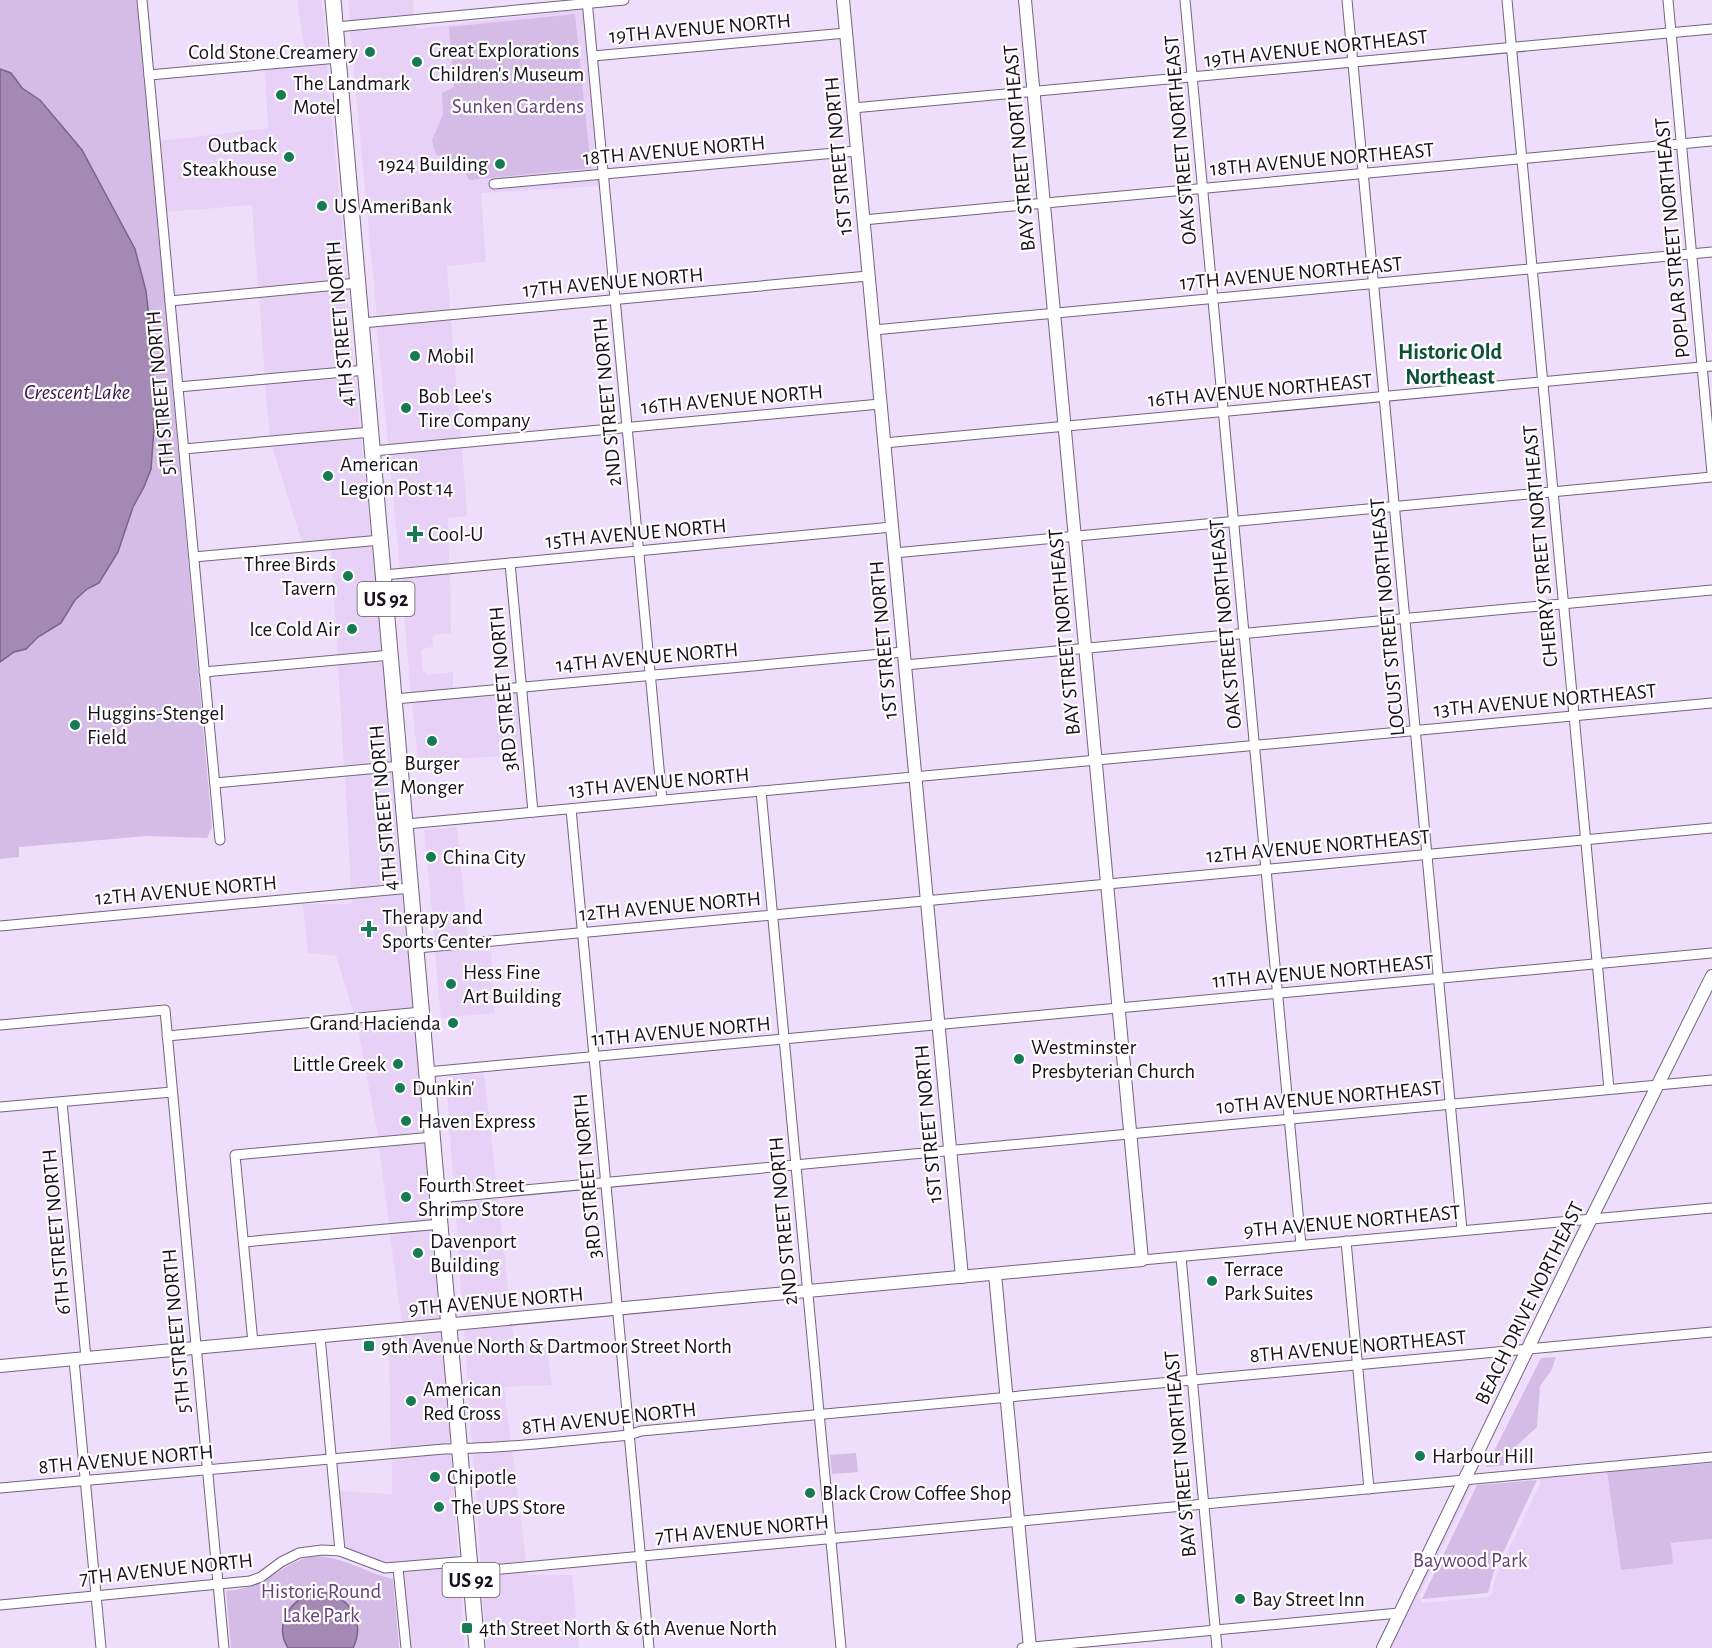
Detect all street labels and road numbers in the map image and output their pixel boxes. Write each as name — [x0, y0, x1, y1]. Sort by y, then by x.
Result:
street label: 19TH AVENUE NORTH — [608, 10, 792, 47]
street label: 19TH AVENUE NORTHEAST — [1203, 26, 1429, 71]
street label: OAK STREET NORTHEAST — [1161, 34, 1200, 246]
street label: BAY STREET NORTHEAST — [1000, 44, 1039, 252]
street label: 1ST STREET NORTH — [821, 76, 856, 236]
street label: POPLAR STREET NORTHEAST — [1652, 117, 1693, 359]
street label: 18TH AVENUE NORTH — [582, 132, 766, 169]
street label: 18TH AVENUE NORTHEAST — [1209, 139, 1435, 180]
street label: 4TH STREET NORTH — [323, 240, 358, 408]
street label: 17TH AVENUE NORTHEAST — [1179, 253, 1403, 294]
street label: 17TH AVENUE NORTH — [522, 264, 704, 301]
street label: 5TH STREET NORTH — [143, 310, 178, 476]
street label: 2ND STREET NORTH — [590, 317, 625, 487]
street label: 16TH AVENUE NORTHEAST — [1147, 370, 1373, 411]
street label: 16TH AVENUE NORTH — [640, 381, 824, 418]
street label: CHERRY STREET NORTHEAST — [1519, 424, 1562, 668]
street label: LOCUST STREET NORTHEAST — [1367, 497, 1408, 737]
street label: 15TH AVENUE NORTH — [545, 515, 727, 552]
street label: OAK STREET NORTHEAST — [1206, 518, 1245, 730]
street label: BAY STREET NORTHEAST — [1045, 528, 1084, 736]
street label: 1ST STREET NORTH — [866, 560, 901, 720]
road number: US 92 — [358, 582, 414, 616]
street label: 3RD STREET NORTH — [486, 605, 521, 772]
street label: 14TH AVENUE NORTH — [555, 639, 739, 676]
street label: 13TH AVENUE NORTHEAST — [1433, 680, 1657, 721]
street label: 4TH STREET NORTH — [366, 724, 401, 892]
street label: 13TH AVENUE NORTH — [568, 764, 750, 801]
street label: 12TH AVENUE NORTHEAST — [1205, 826, 1431, 867]
street label: 12TH AVENUE NORTH — [94, 872, 278, 909]
street label: 12TH AVENUE NORTH — [578, 888, 762, 925]
street label: 11TH AVENUE NORTHEAST — [1211, 951, 1435, 992]
street label: 11TH AVENUE NORTH — [590, 1013, 772, 1050]
street label: 1ST STREET NORTH — [911, 1044, 946, 1204]
street label: 10TH AVENUE NORTHEAST — [1215, 1077, 1443, 1118]
street label: 3RD STREET NORTH — [570, 1092, 605, 1259]
street label: 2ND STREET NORTH — [766, 1136, 801, 1306]
street label: 6TH STREET NORTH — [39, 1148, 74, 1316]
street label: BEACH DRIVE NORTHEAST — [1471, 1198, 1588, 1408]
street label: 9TH AVENUE NORTHEAST — [1243, 1202, 1461, 1241]
street label: 5TH STREET NORTH — [159, 1248, 194, 1414]
street label: 9TH AVENUE NORTH — [408, 1283, 584, 1320]
street label: 8TH AVENUE NORTHEAST — [1249, 1327, 1467, 1366]
street label: BAY STREET NORTHEAST — [1161, 1350, 1200, 1558]
street label: 8TH AVENUE NORTH — [521, 1399, 697, 1438]
street label: 8TH AVENUE NORTH — [38, 1441, 214, 1478]
street label: 7TH AVENUE NORTH — [654, 1511, 830, 1548]
street label: 7TH AVENUE NORTH — [78, 1550, 254, 1589]
road number: US 92 — [442, 1563, 500, 1597]

